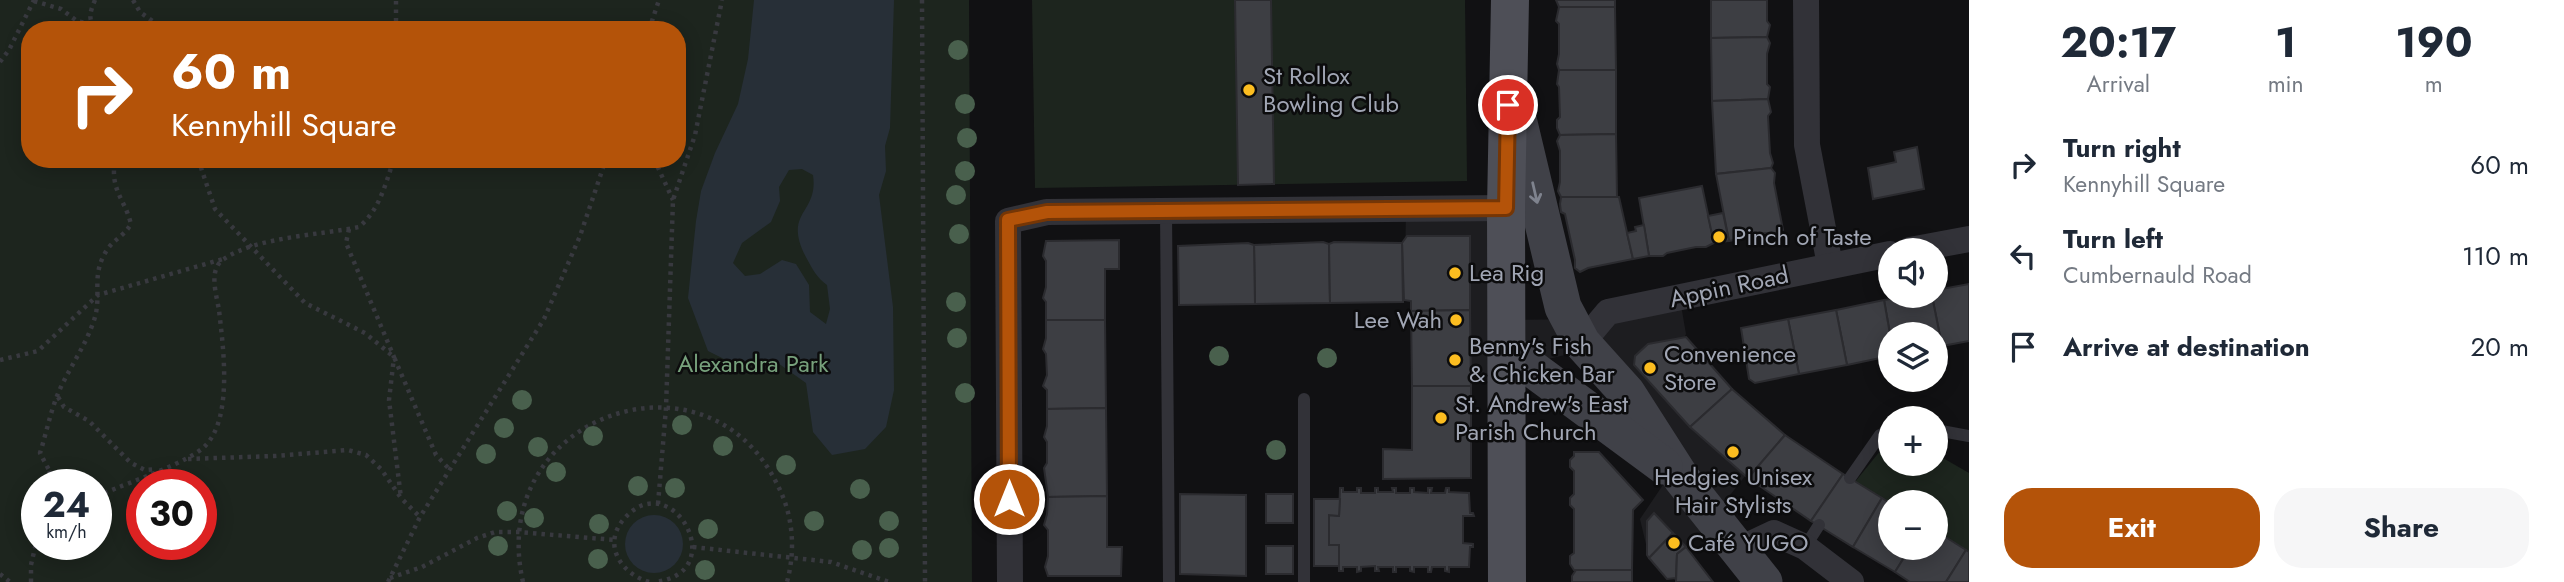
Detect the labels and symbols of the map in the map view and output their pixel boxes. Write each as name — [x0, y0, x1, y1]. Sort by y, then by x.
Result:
place label: St Rollox Bowling Club — [1263, 58, 1399, 121]
pin — [1478, 75, 1538, 135]
marker: St Rollox Bowling Club — [1241, 82, 1257, 98]
one-way arrow — [1529, 181, 1543, 204]
place label: Pinch of Taste — [1733, 219, 1872, 254]
marker: Pinch of Taste — [1711, 229, 1727, 245]
place label: Lea Rig — [1469, 255, 1544, 290]
street label: Appin Road — [1666, 257, 1792, 316]
marker: Lea Rig — [1447, 265, 1463, 281]
place label: Lee Wah — [1354, 302, 1442, 337]
marker: Lee Wah — [1448, 312, 1464, 328]
place label: Benny's Fish & Chicken Bar — [1469, 328, 1615, 391]
place label: Convenience Store — [1664, 336, 1796, 399]
park label: Alexandra Park — [677, 346, 829, 381]
marker: Benny's Fish & Chicken Bar — [1447, 352, 1463, 368]
marker: Convenience Store — [1642, 360, 1658, 376]
place label: St. Andrew's East Parish Church — [1455, 386, 1628, 449]
marker: St. Andrew's East Parish Church — [1433, 410, 1449, 426]
marker: Hedgies Unisex Hair Stylists — [1725, 444, 1741, 460]
place label: Hedgies Unisex Hair Stylists — [1654, 459, 1813, 522]
position arrow — [972, 462, 1046, 536]
speed limit sign: 30 — [126, 469, 217, 560]
place label: Café YUGO — [1688, 525, 1808, 560]
marker: Café YUGO — [1666, 535, 1682, 551]

